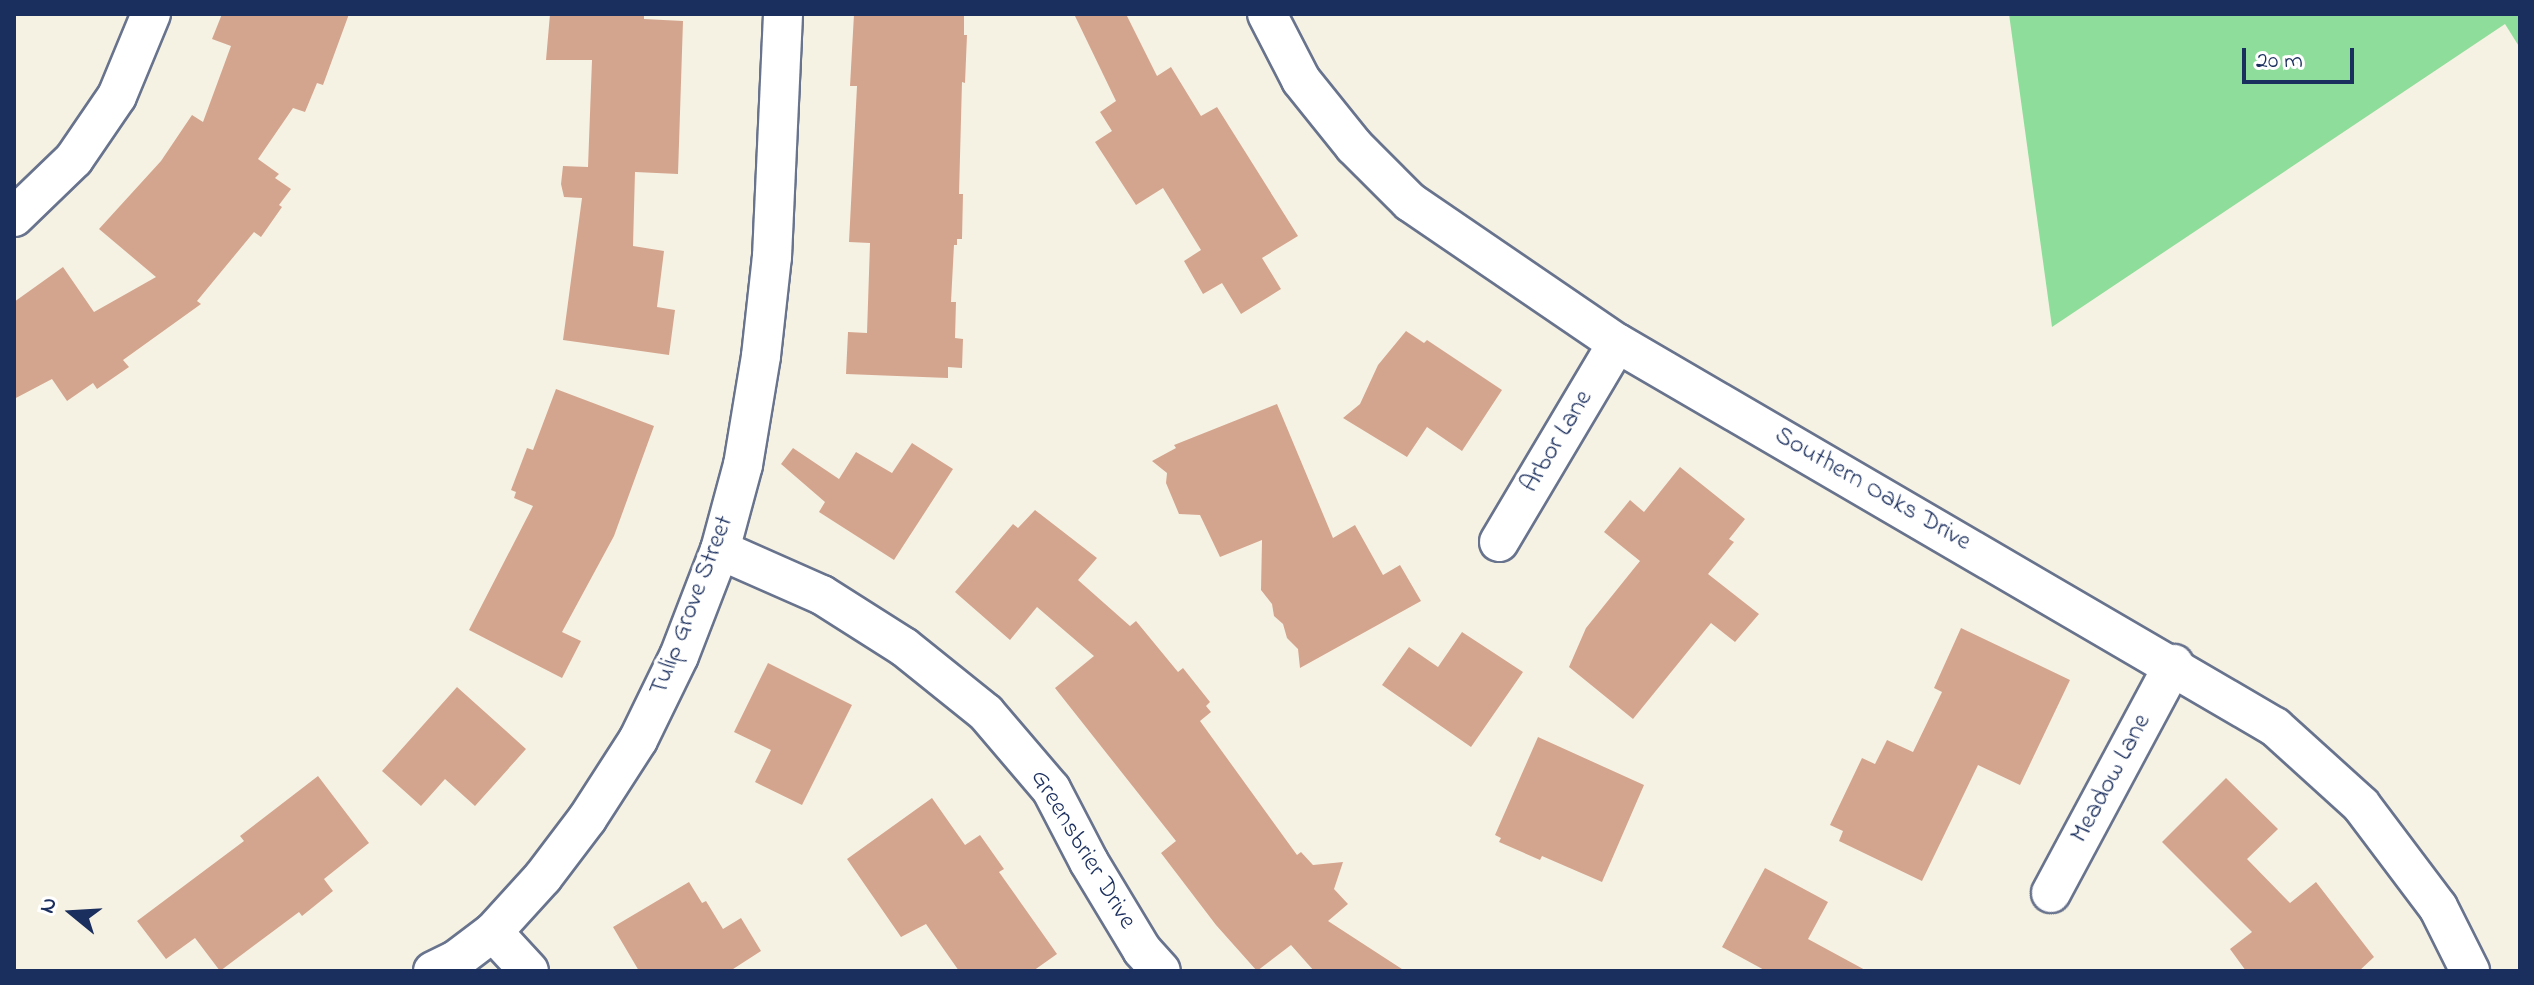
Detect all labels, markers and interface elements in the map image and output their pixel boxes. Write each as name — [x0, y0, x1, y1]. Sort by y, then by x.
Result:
scale bar — [2246, 32, 2358, 82]
text: 20 m — [2256, 44, 2303, 79]
street label: Arbor Lane — [1515, 385, 1601, 499]
street label: Southern Oaks Drive — [1768, 421, 1976, 559]
street label: Tulip Grove Street — [644, 512, 742, 700]
street label: Meadow Lane — [2065, 709, 2159, 849]
street label: Greensbrier Drive — [1022, 765, 1142, 935]
north arrow — [32, 873, 112, 953]
text: N — [32, 894, 67, 918]

